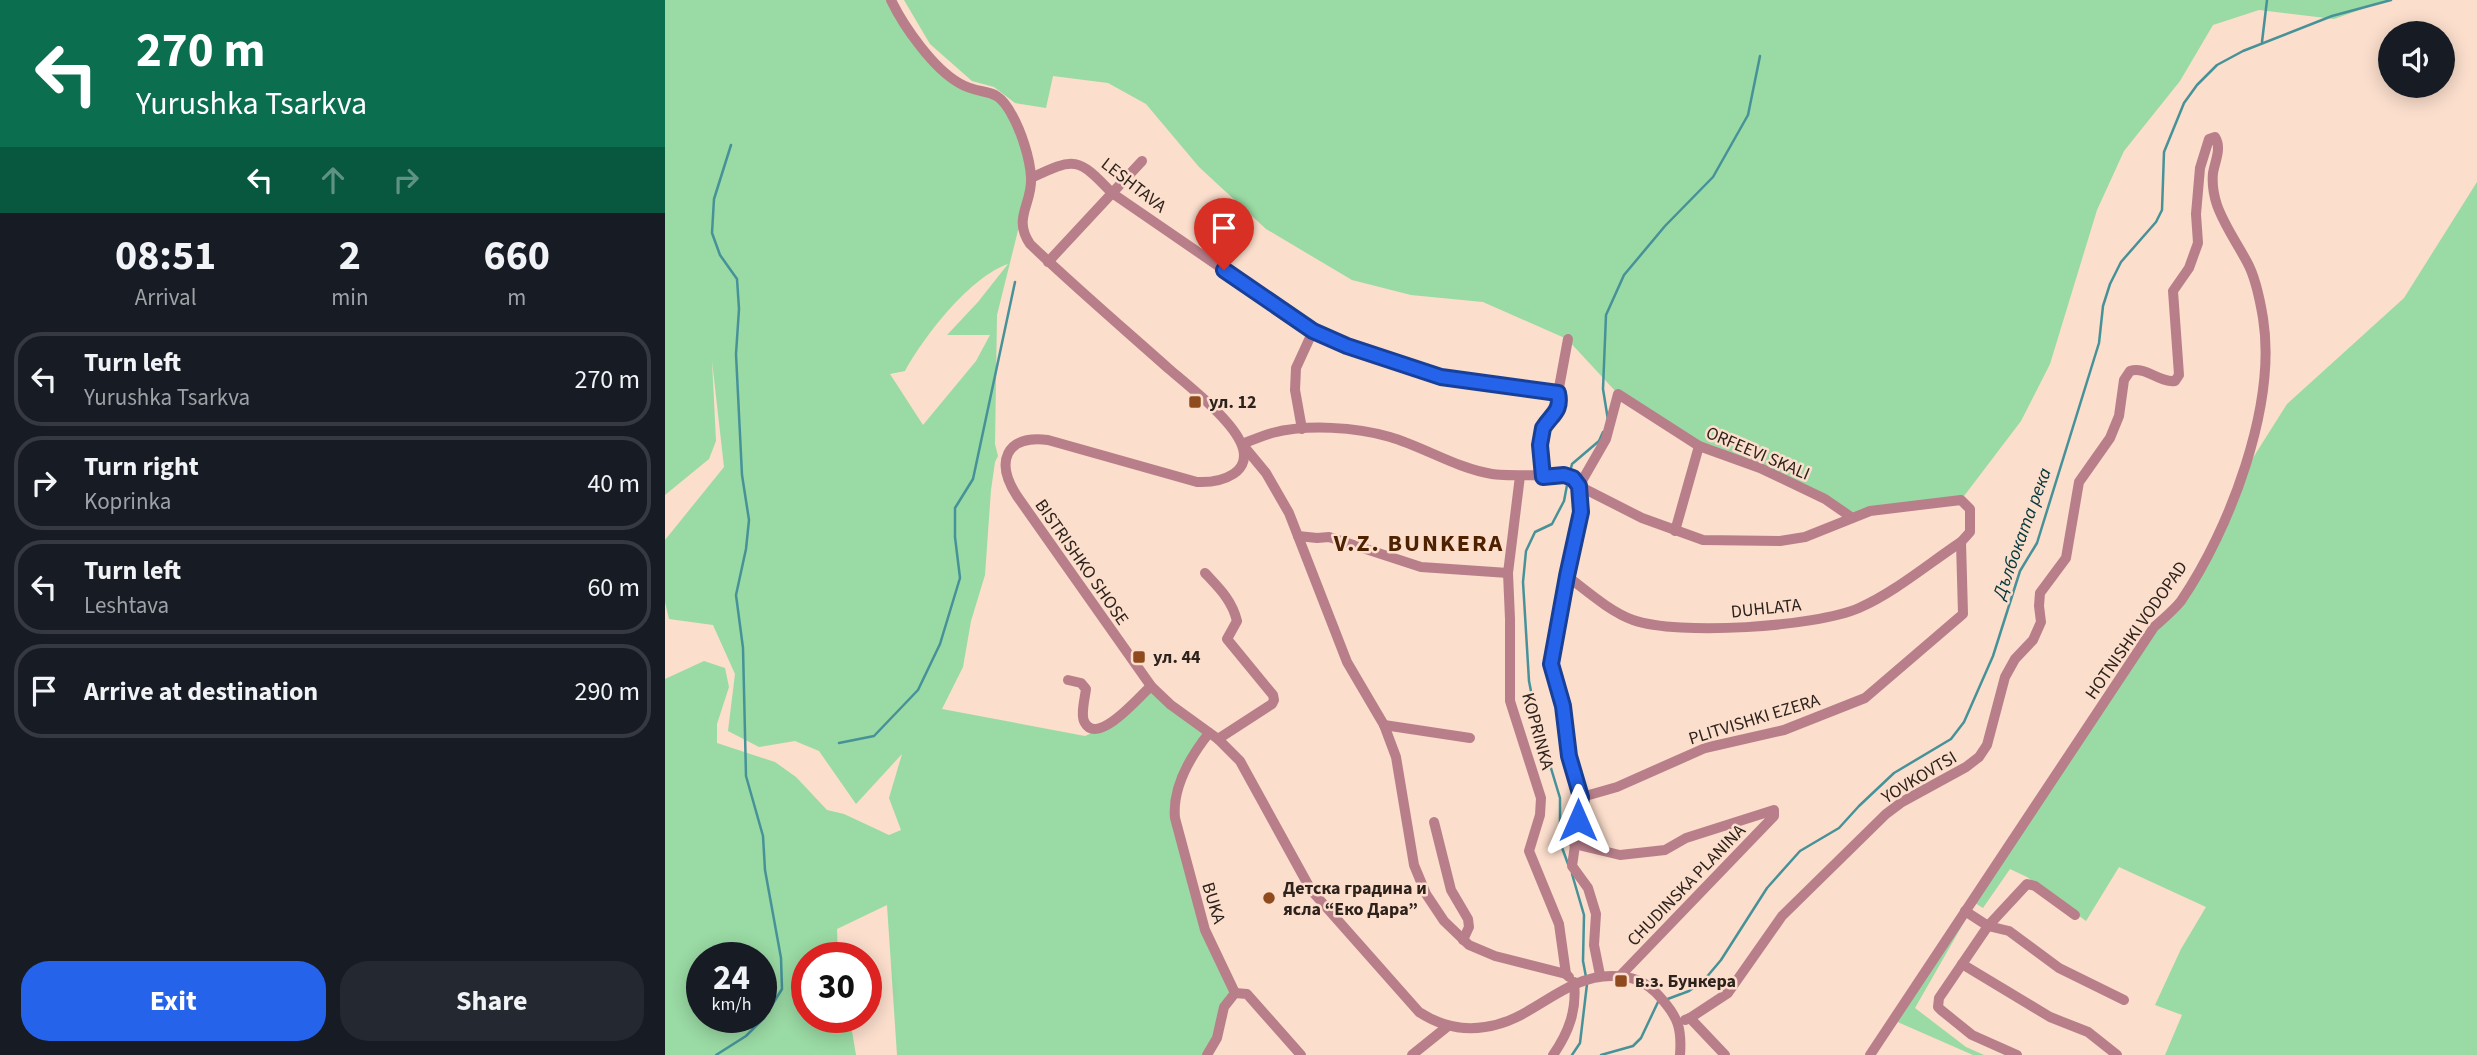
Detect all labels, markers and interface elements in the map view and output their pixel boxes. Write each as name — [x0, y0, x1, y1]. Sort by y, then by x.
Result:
text: 270 m — [136, 16, 265, 86]
map controls — [2378, 21, 2455, 98]
button: sound — [2378, 21, 2455, 98]
icon: left — [21, 28, 112, 119]
text: Yurushka Tsarkva — [136, 81, 367, 127]
street label: LESHTAVA — [1096, 152, 1172, 219]
icon: left — [241, 161, 279, 199]
icon: ahead — [314, 161, 352, 199]
icon: right — [387, 161, 425, 199]
pin — [1194, 198, 1254, 270]
icon: arrive — [1205, 209, 1243, 247]
text: 08:51 — [115, 226, 216, 286]
text: 2 — [339, 226, 361, 286]
text: 660 — [483, 226, 550, 286]
text: Arrival — [135, 281, 197, 314]
text: min — [331, 281, 369, 314]
text: m — [507, 281, 526, 314]
text: Turn left — [84, 344, 181, 381]
icon: left — [25, 360, 63, 398]
text: 270 m — [574, 361, 640, 398]
text: Yurushka Tsarkva — [84, 381, 250, 414]
place label: ул. 12 — [1209, 390, 1256, 415]
marker: ул. 12 — [1187, 394, 1203, 410]
street label: ORFEEVI SKALI — [1702, 420, 1814, 487]
text: Turn right — [84, 448, 199, 485]
icon: right — [25, 464, 63, 502]
water label: Дълбоката река — [1986, 464, 2059, 604]
text: 40 m — [587, 465, 640, 502]
text: Koprinka — [84, 485, 171, 518]
street label: BISTRISHKO SHOSE — [1029, 494, 1134, 630]
district label: V.Z. BUNKERA — [1333, 526, 1504, 561]
text: Turn left — [84, 552, 181, 589]
street label: HOTNISHKI VODOPAD — [2079, 556, 2194, 704]
icon: left — [25, 568, 63, 606]
text: 60 m — [587, 569, 640, 606]
text: Leshtava — [84, 589, 169, 622]
street label: DUHLATA — [1730, 592, 1803, 625]
place label: ул. 44 — [1153, 645, 1201, 670]
marker: ул. 44 — [1131, 649, 1147, 665]
icon: arrive — [25, 672, 63, 710]
text: Arrive at destination — [84, 673, 318, 710]
text: 290 m — [574, 673, 640, 710]
street label: PLITVISHKI EZERA — [1685, 688, 1823, 751]
street label: KOPRINKA — [1515, 690, 1560, 773]
street label: YOVKOVTSI — [1876, 745, 1962, 810]
position arrow — [1541, 783, 1615, 857]
street label: CHUDINSKA PLANINA — [1621, 819, 1751, 952]
place label: Детска градина и ясла “Еко Дара” — [1283, 876, 1427, 922]
street label: BUKA — [1195, 879, 1232, 927]
marker: Детска градина и ясла “Еко Дара” — [1261, 890, 1277, 906]
speed limit sign: 30 — [791, 942, 882, 1033]
text: 24 — [713, 953, 750, 1003]
button: Exit — [21, 961, 326, 1041]
button: Share — [340, 961, 644, 1041]
place label: в.з. Бункера — [1635, 969, 1736, 994]
marker: в.з. Бункера — [1613, 973, 1629, 989]
text: km/h — [712, 992, 751, 1017]

